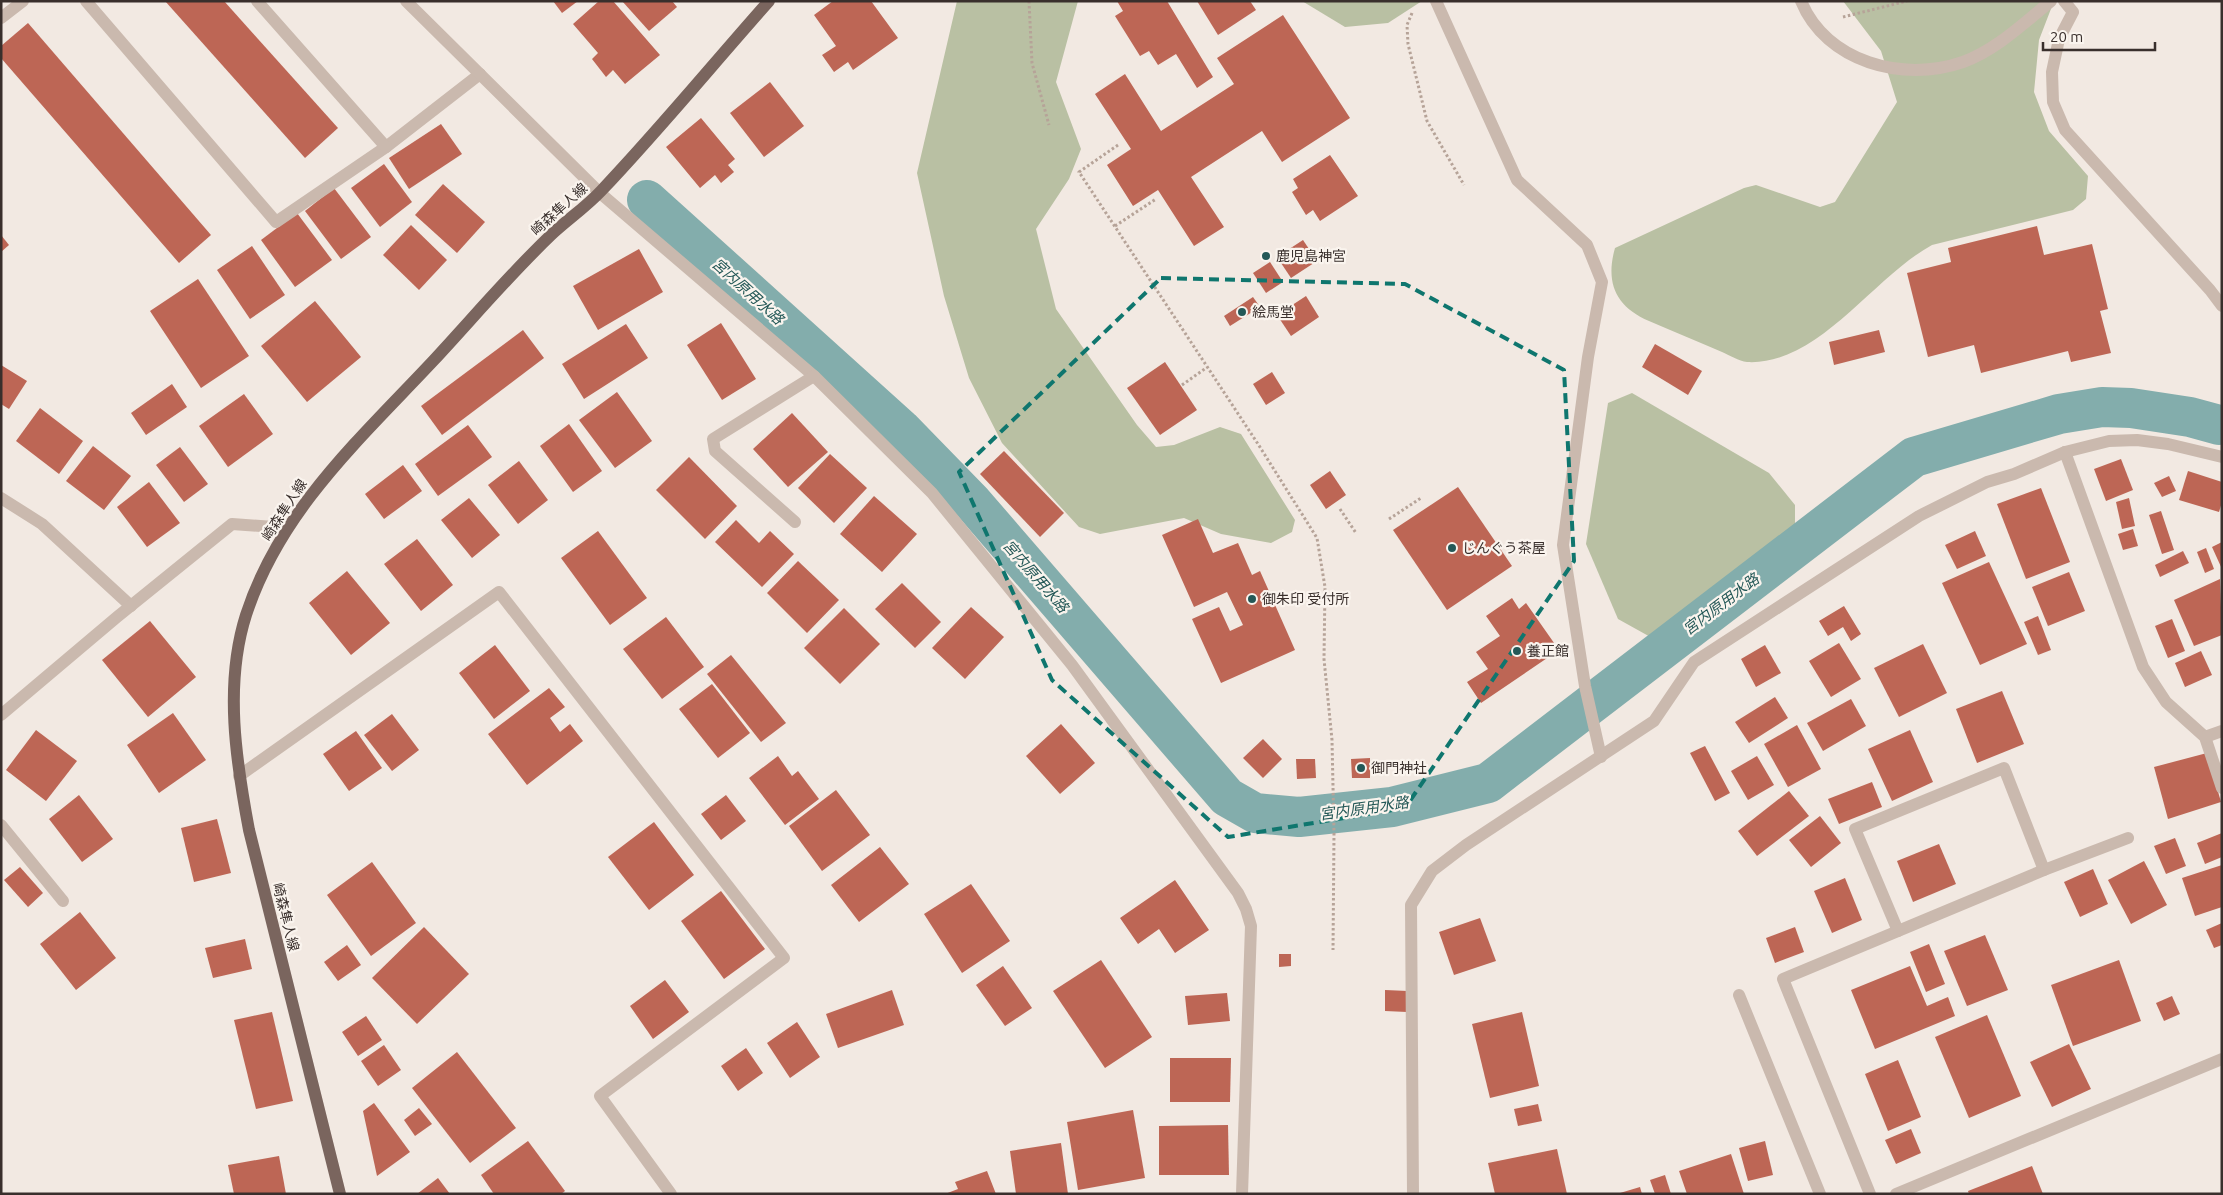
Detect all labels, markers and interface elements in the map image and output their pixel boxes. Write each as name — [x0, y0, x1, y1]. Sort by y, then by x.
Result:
scale bar — [2043, 20, 2156, 52]
text: 20 m — [2050, 28, 2083, 45]
street label: 崎森隼人線 — [528, 180, 590, 238]
place label: 鹿児島神宮 — [1276, 248, 1346, 264]
marker: 鹿児島神宮 — [1260, 250, 1272, 262]
water label: 宮内原用水路 — [709, 255, 789, 329]
place label: 絵馬堂 — [1252, 304, 1294, 320]
marker: 絵馬堂 — [1236, 306, 1248, 318]
street label: 崎森隼人線 — [258, 476, 310, 544]
water label: 宮内原用水路 — [1000, 536, 1073, 617]
place label: じんぐう茶屋 — [1462, 540, 1546, 556]
marker: じんぐう茶屋 — [1446, 542, 1458, 554]
water label: 宮内原用水路 — [1680, 569, 1764, 638]
place label: 御朱印 受付所 — [1262, 591, 1349, 607]
marker: 御朱印 受付所 — [1246, 593, 1258, 605]
place label: 養正館 — [1527, 643, 1569, 659]
marker: 養正館 — [1511, 645, 1523, 657]
place label: 御門神社 — [1371, 760, 1427, 776]
marker: 御門神社 — [1355, 762, 1367, 774]
water label: 宮内原用水路 — [1318, 793, 1412, 823]
street label: 崎森隼人線 — [270, 881, 302, 953]

